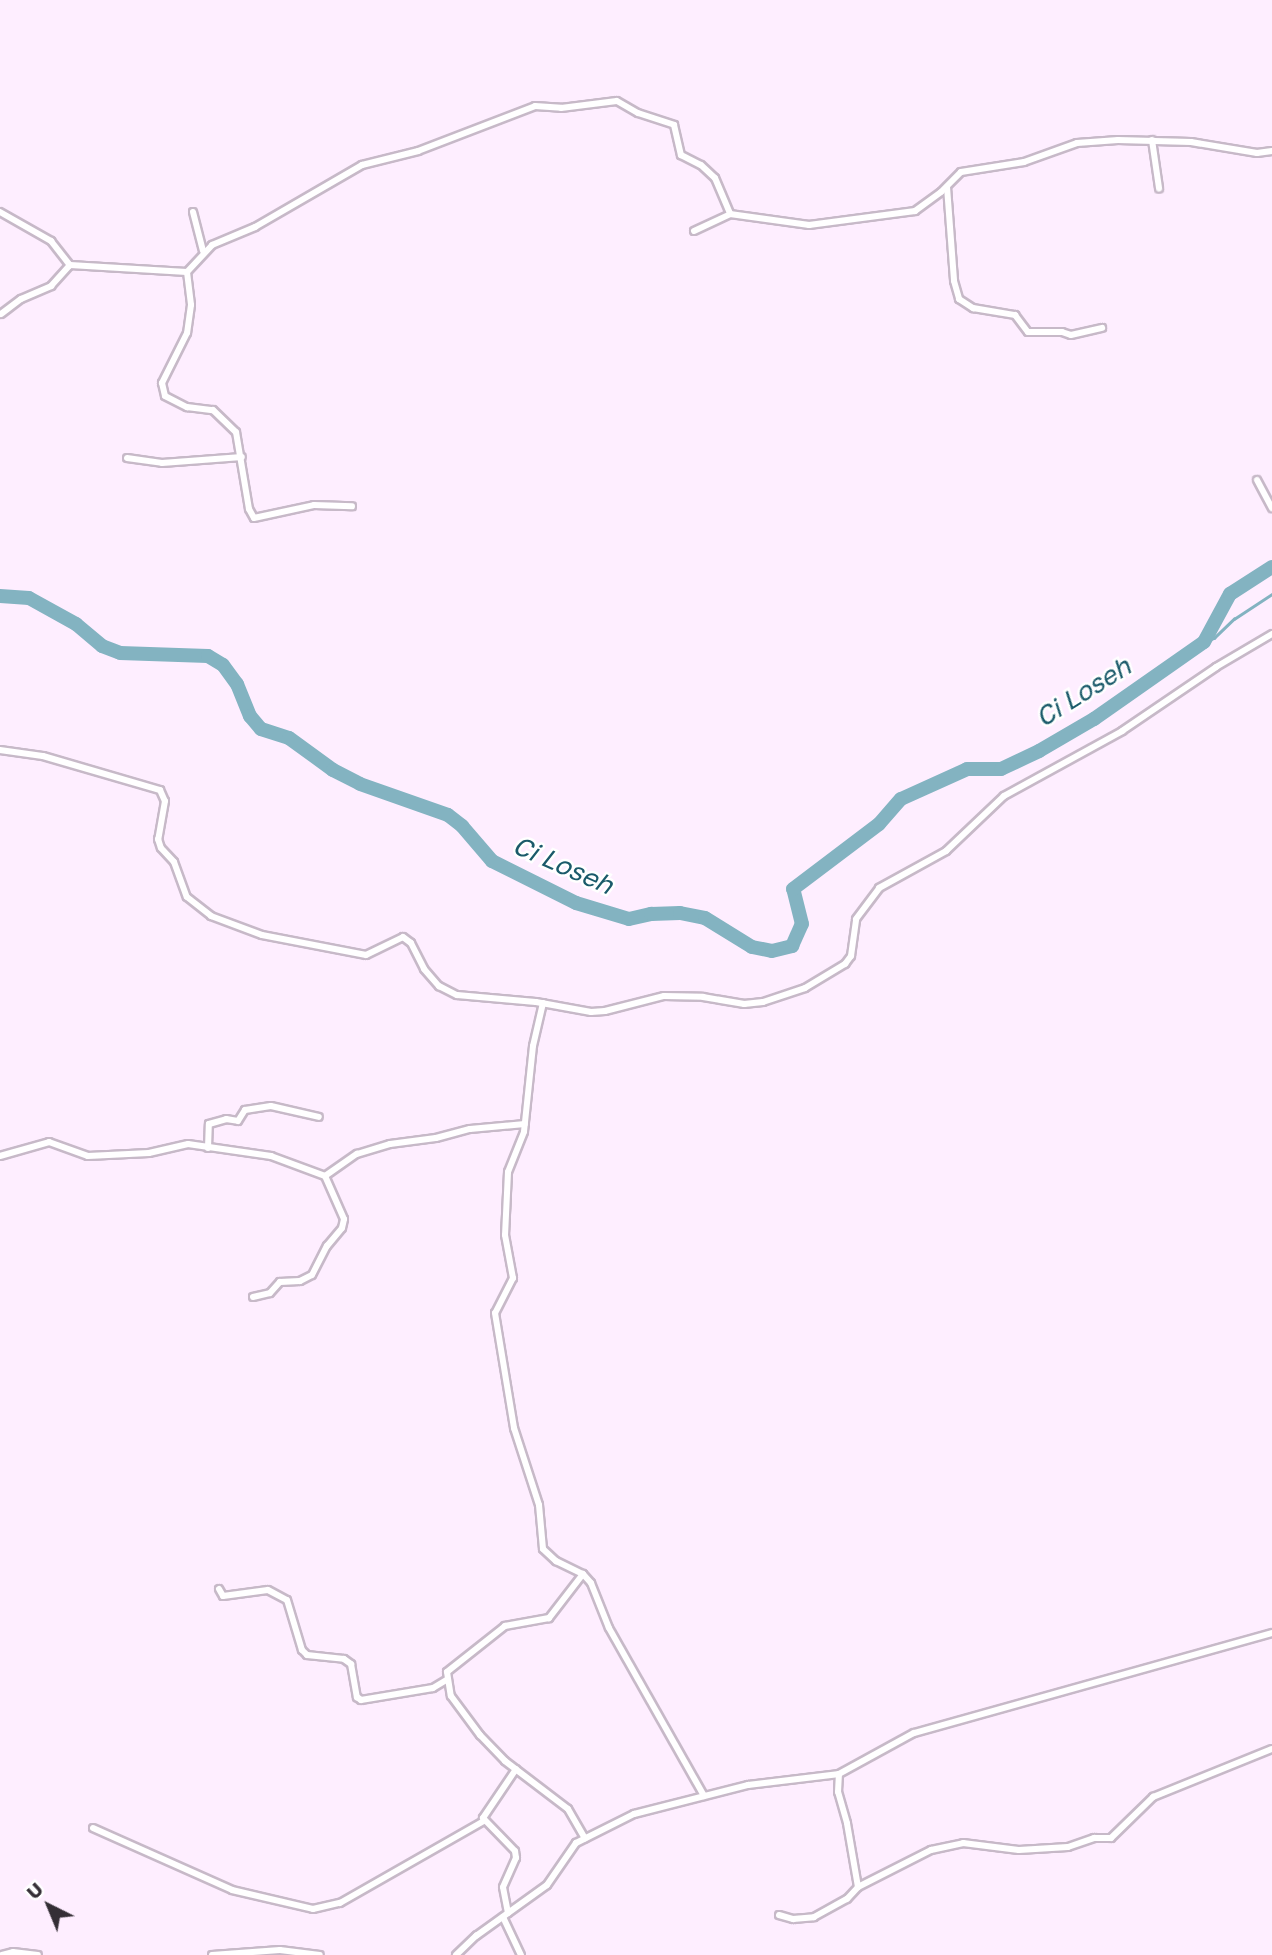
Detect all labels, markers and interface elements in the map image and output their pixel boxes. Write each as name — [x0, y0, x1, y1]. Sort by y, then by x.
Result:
water label: Ci Loseh — [1030, 651, 1136, 733]
water label: Ci Loseh — [508, 829, 618, 901]
north arrow — [14, 1871, 84, 1941]
text: U — [21, 1877, 47, 1903]

